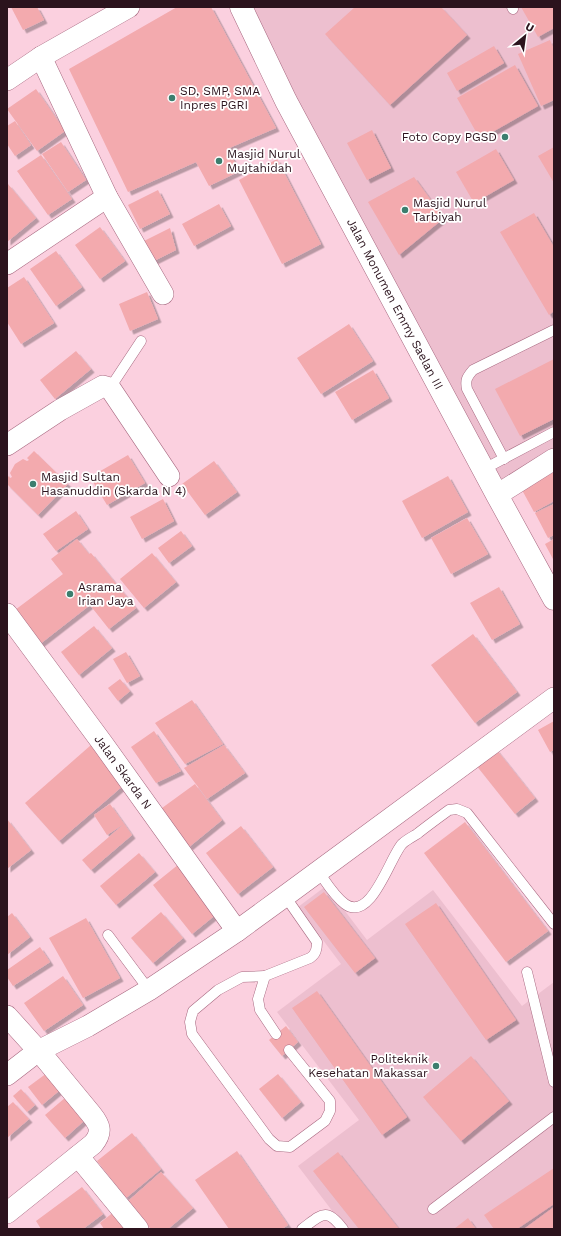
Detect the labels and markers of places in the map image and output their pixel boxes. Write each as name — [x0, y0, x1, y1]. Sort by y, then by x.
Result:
place label: SD, SMP, SMA Inpres PGRI — [180, 84, 260, 112]
marker: SD, SMP, SMA Inpres PGRI — [167, 93, 177, 103]
place label: Foto Copy PGSD — [402, 130, 497, 144]
marker: Foto Copy PGSD — [500, 132, 510, 142]
place label: Masjid Nurul Mujtahidah — [227, 147, 301, 175]
marker: Masjid Nurul Mujtahidah — [214, 156, 224, 166]
place label: Masjid Nurul Tarbiyah — [413, 196, 487, 224]
marker: Masjid Nurul Tarbiyah — [400, 205, 410, 215]
place label: Masjid Sultan Hasanuddin (Skarda N 4) — [41, 470, 186, 498]
marker: Masjid Sultan Hasanuddin (Skarda N 4) — [28, 479, 38, 489]
place label: Asrama Irian Jaya — [78, 580, 134, 608]
marker: Asrama Irian Jaya — [65, 589, 75, 599]
place label: Politeknik Kesehatan Makassar — [308, 1052, 428, 1080]
marker: Politeknik Kesehatan Makassar — [431, 1061, 441, 1071]

